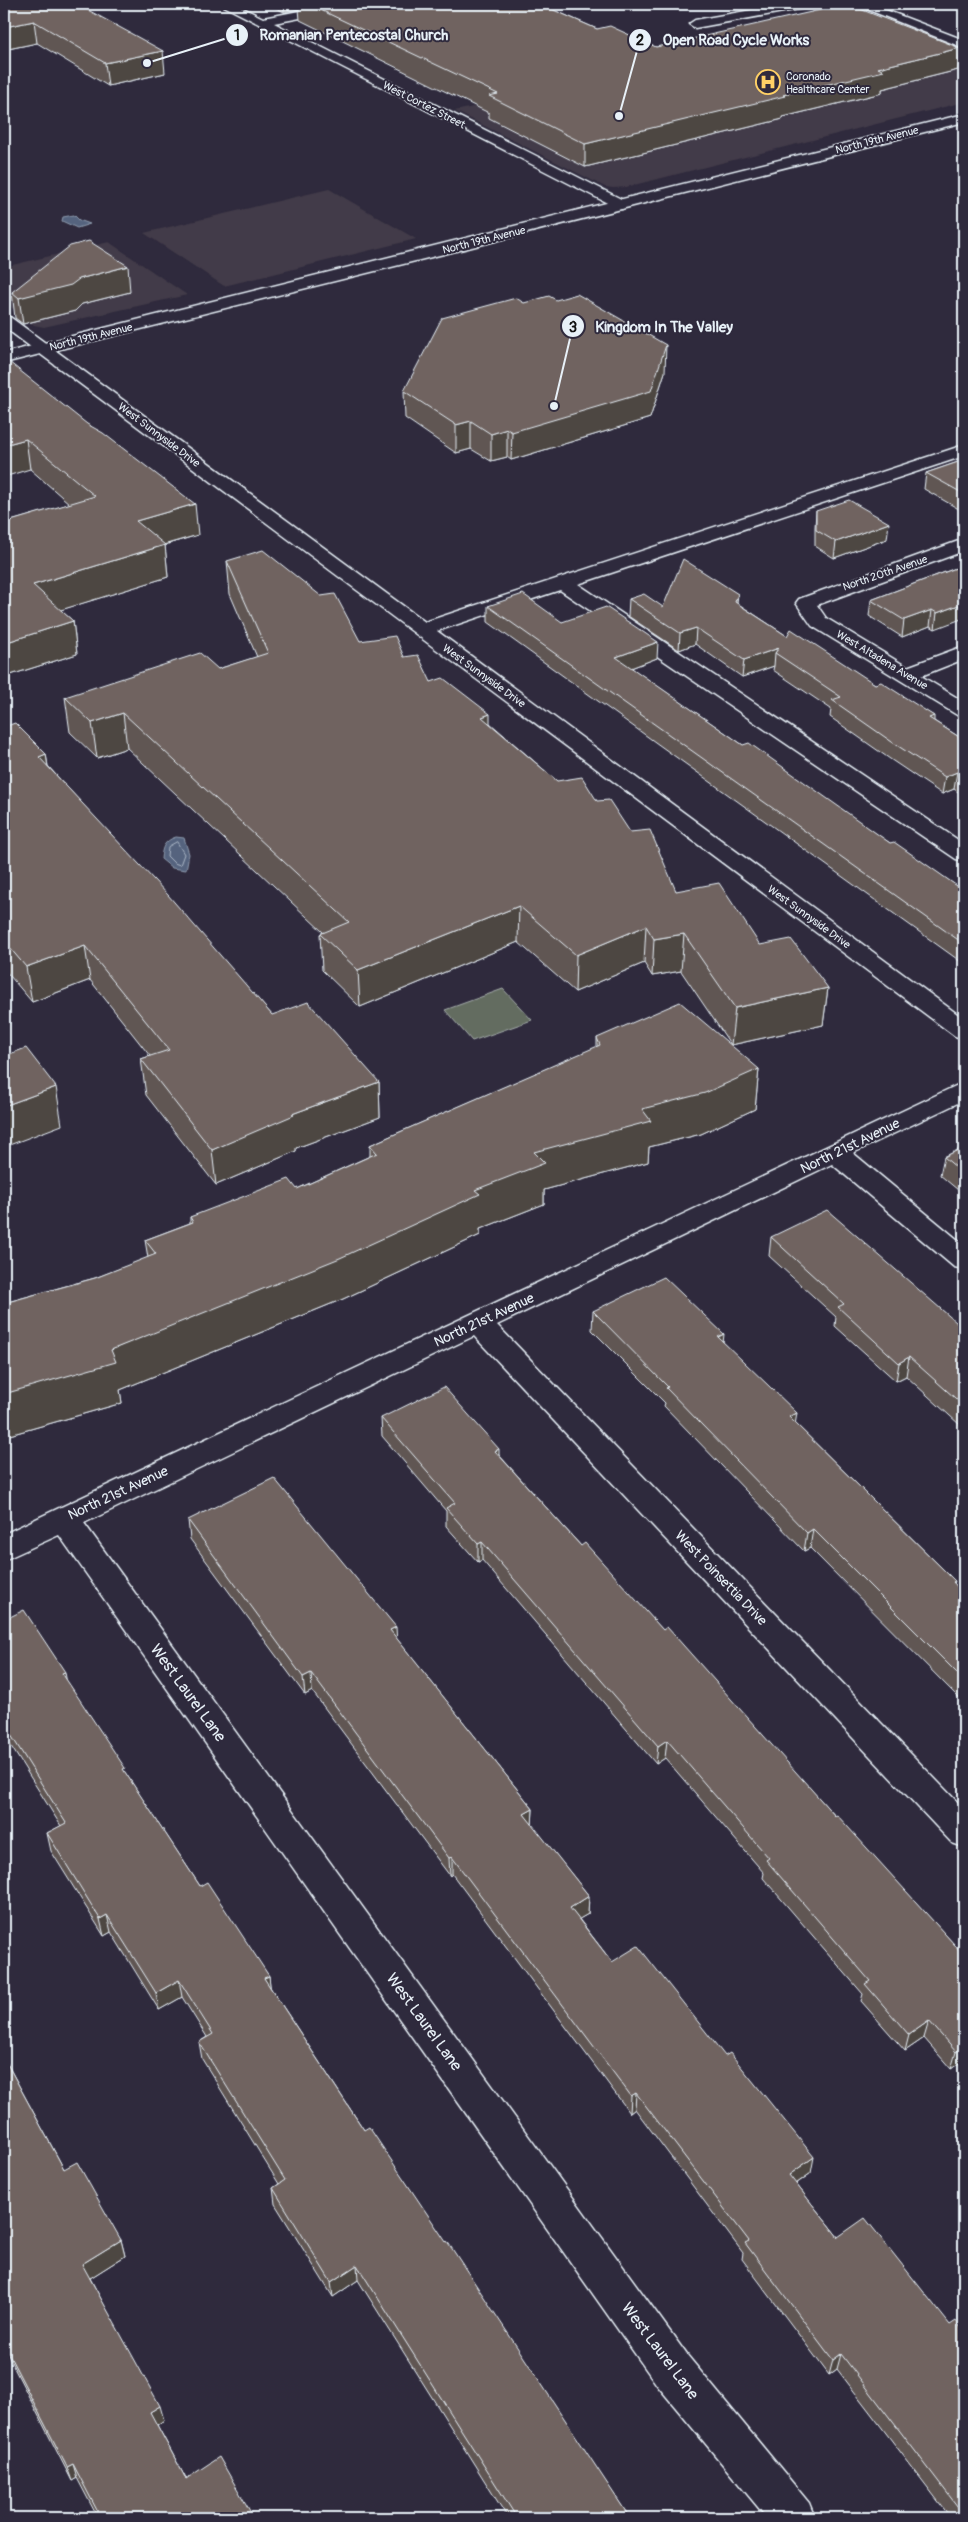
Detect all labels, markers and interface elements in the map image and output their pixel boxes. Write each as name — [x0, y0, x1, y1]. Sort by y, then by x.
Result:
callout: Romanian Pentecostal Church — [225, 20, 459, 50]
callout: Open Road Cycle Works — [628, 25, 819, 55]
text: 1 — [234, 26, 240, 45]
text: Romanian Pentecostal Church — [260, 26, 448, 45]
text: 2 — [636, 31, 644, 50]
text: Open Road Cycle Works — [663, 31, 810, 50]
hospital icon: Coronado Healthcare Center — [755, 69, 781, 95]
place label: Coronado Healthcare Center — [786, 70, 869, 96]
street label: West Cortez Street — [381, 79, 468, 132]
street label: North 19th Avenue — [834, 123, 920, 157]
street label: North 19th Avenue — [441, 223, 527, 257]
callout: Kingdom In The Valley — [561, 311, 743, 341]
text: 3 — [569, 318, 577, 337]
text: Kingdom In The Valley — [595, 318, 733, 337]
street label: North 19th Avenue — [48, 320, 134, 354]
street label: West Sunnyside Drive — [116, 400, 203, 470]
street label: North 20th Avenue — [841, 552, 930, 594]
street label: West Altadena Avenue — [834, 628, 930, 693]
street label: West Sunnyside Drive — [440, 642, 528, 711]
street label: West Sunnyside Drive — [765, 883, 853, 952]
street label: North 21st Avenue — [798, 1115, 903, 1177]
street label: North 21st Avenue — [431, 1289, 537, 1351]
street label: North 21st Avenue — [65, 1462, 171, 1524]
street label: West Poinsettia Drive — [671, 1527, 771, 1629]
street label: West Laurel Lane — [146, 1640, 230, 1746]
street label: West Laurel Lane — [382, 1969, 466, 2075]
street label: West Laurel Lane — [617, 2299, 703, 2404]

